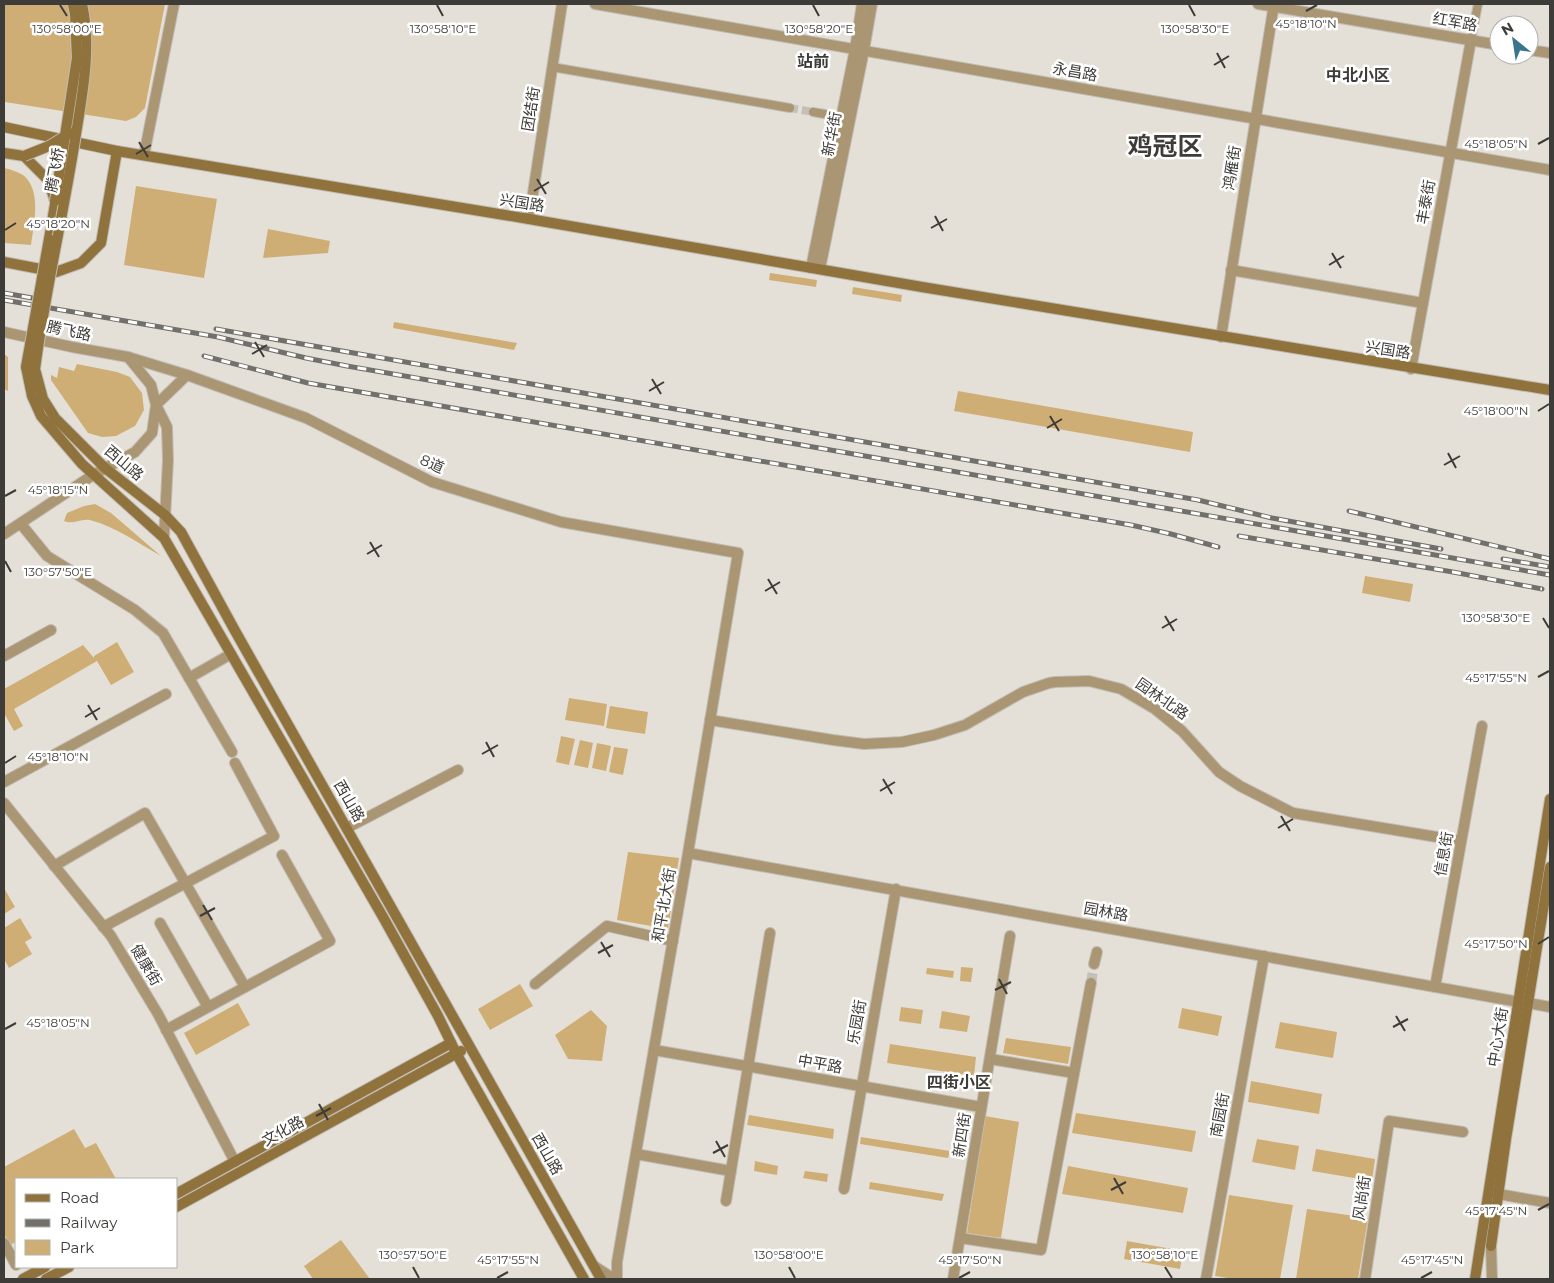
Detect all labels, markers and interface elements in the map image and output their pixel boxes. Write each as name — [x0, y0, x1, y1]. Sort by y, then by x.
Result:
street label: 红军路 — [1431, 8, 1479, 35]
north arrow — [1489, 15, 1539, 65]
text: 45°18'10"N — [1275, 16, 1337, 31]
text: N — [1498, 18, 1517, 39]
text: 130°58'00"E — [32, 21, 102, 36]
text: 130°58'10"E — [410, 21, 476, 36]
text: 130°58'20"E — [785, 21, 853, 36]
text: 130°58'30"E — [1161, 21, 1229, 36]
district label: 站前 — [797, 52, 829, 71]
street label: 永昌路 — [1051, 58, 1099, 85]
district label: 中北小区 — [1326, 66, 1390, 85]
street label: 团结街 — [518, 85, 543, 133]
street label: 新华街 — [818, 110, 845, 158]
district label: 鸡冠区 — [1127, 131, 1203, 161]
text: 45°18'05"N — [1464, 136, 1528, 151]
street label: 鸿雁街 — [1219, 144, 1244, 192]
street label: 腾飞桥 — [41, 146, 68, 194]
street label: 丰泰街 — [1412, 178, 1439, 226]
street label: 兴国路 — [498, 190, 546, 215]
text: 45°18'20"N — [26, 216, 90, 231]
street label: 腾飞路 — [45, 317, 93, 344]
street label: 兴国路 — [1364, 337, 1412, 362]
text: 45°18'00"N — [1464, 403, 1528, 418]
street label: 西山路 — [101, 441, 148, 484]
street label: 8道 — [417, 450, 447, 477]
text: 45°18'15"N — [28, 482, 88, 497]
text: 130°57'50"E — [24, 564, 92, 579]
text: 130°58'30"E — [1462, 610, 1530, 625]
text: 45°17'55"N — [1465, 670, 1527, 685]
street label: 园林北路 — [1132, 674, 1192, 724]
text: 45°18'10"N — [27, 749, 89, 764]
street label: 西山路 — [330, 777, 369, 825]
street label: 信息街 — [1430, 830, 1457, 878]
street label: 和平北大街 — [648, 866, 679, 944]
street label: 园林路 — [1082, 898, 1130, 925]
text: 45°17'50"N — [1464, 936, 1528, 951]
street label: 健康街 — [127, 941, 166, 989]
street label: 乐园街 — [843, 998, 870, 1046]
street label: 中心大街 — [1483, 1006, 1512, 1068]
text: 45°18'05"N — [26, 1015, 90, 1030]
street label: 中平路 — [796, 1050, 844, 1077]
district label: 四街小区 — [927, 1073, 991, 1092]
street label: 南园街 — [1206, 1091, 1233, 1139]
street label: 文化路 — [258, 1111, 307, 1150]
street label: 新四街 — [949, 1111, 974, 1159]
street label: 西山路 — [528, 1130, 567, 1178]
street label: 风尚街 — [1349, 1174, 1374, 1222]
legend — [15, 1178, 178, 1268]
text: Road — [60, 1188, 99, 1207]
text: 45°17'45"N — [1465, 1203, 1527, 1218]
text: Railway — [60, 1213, 118, 1232]
text: Park — [60, 1238, 94, 1257]
text: 130°57'50"E — [379, 1247, 447, 1262]
text: 130°58'00"E — [754, 1247, 824, 1262]
text: 130°58'10"E — [1132, 1247, 1198, 1262]
text: 45°17'55"N — [477, 1252, 539, 1267]
text: 45°17'50"N — [938, 1252, 1002, 1267]
text: 45°17'45"N — [1401, 1252, 1463, 1267]

